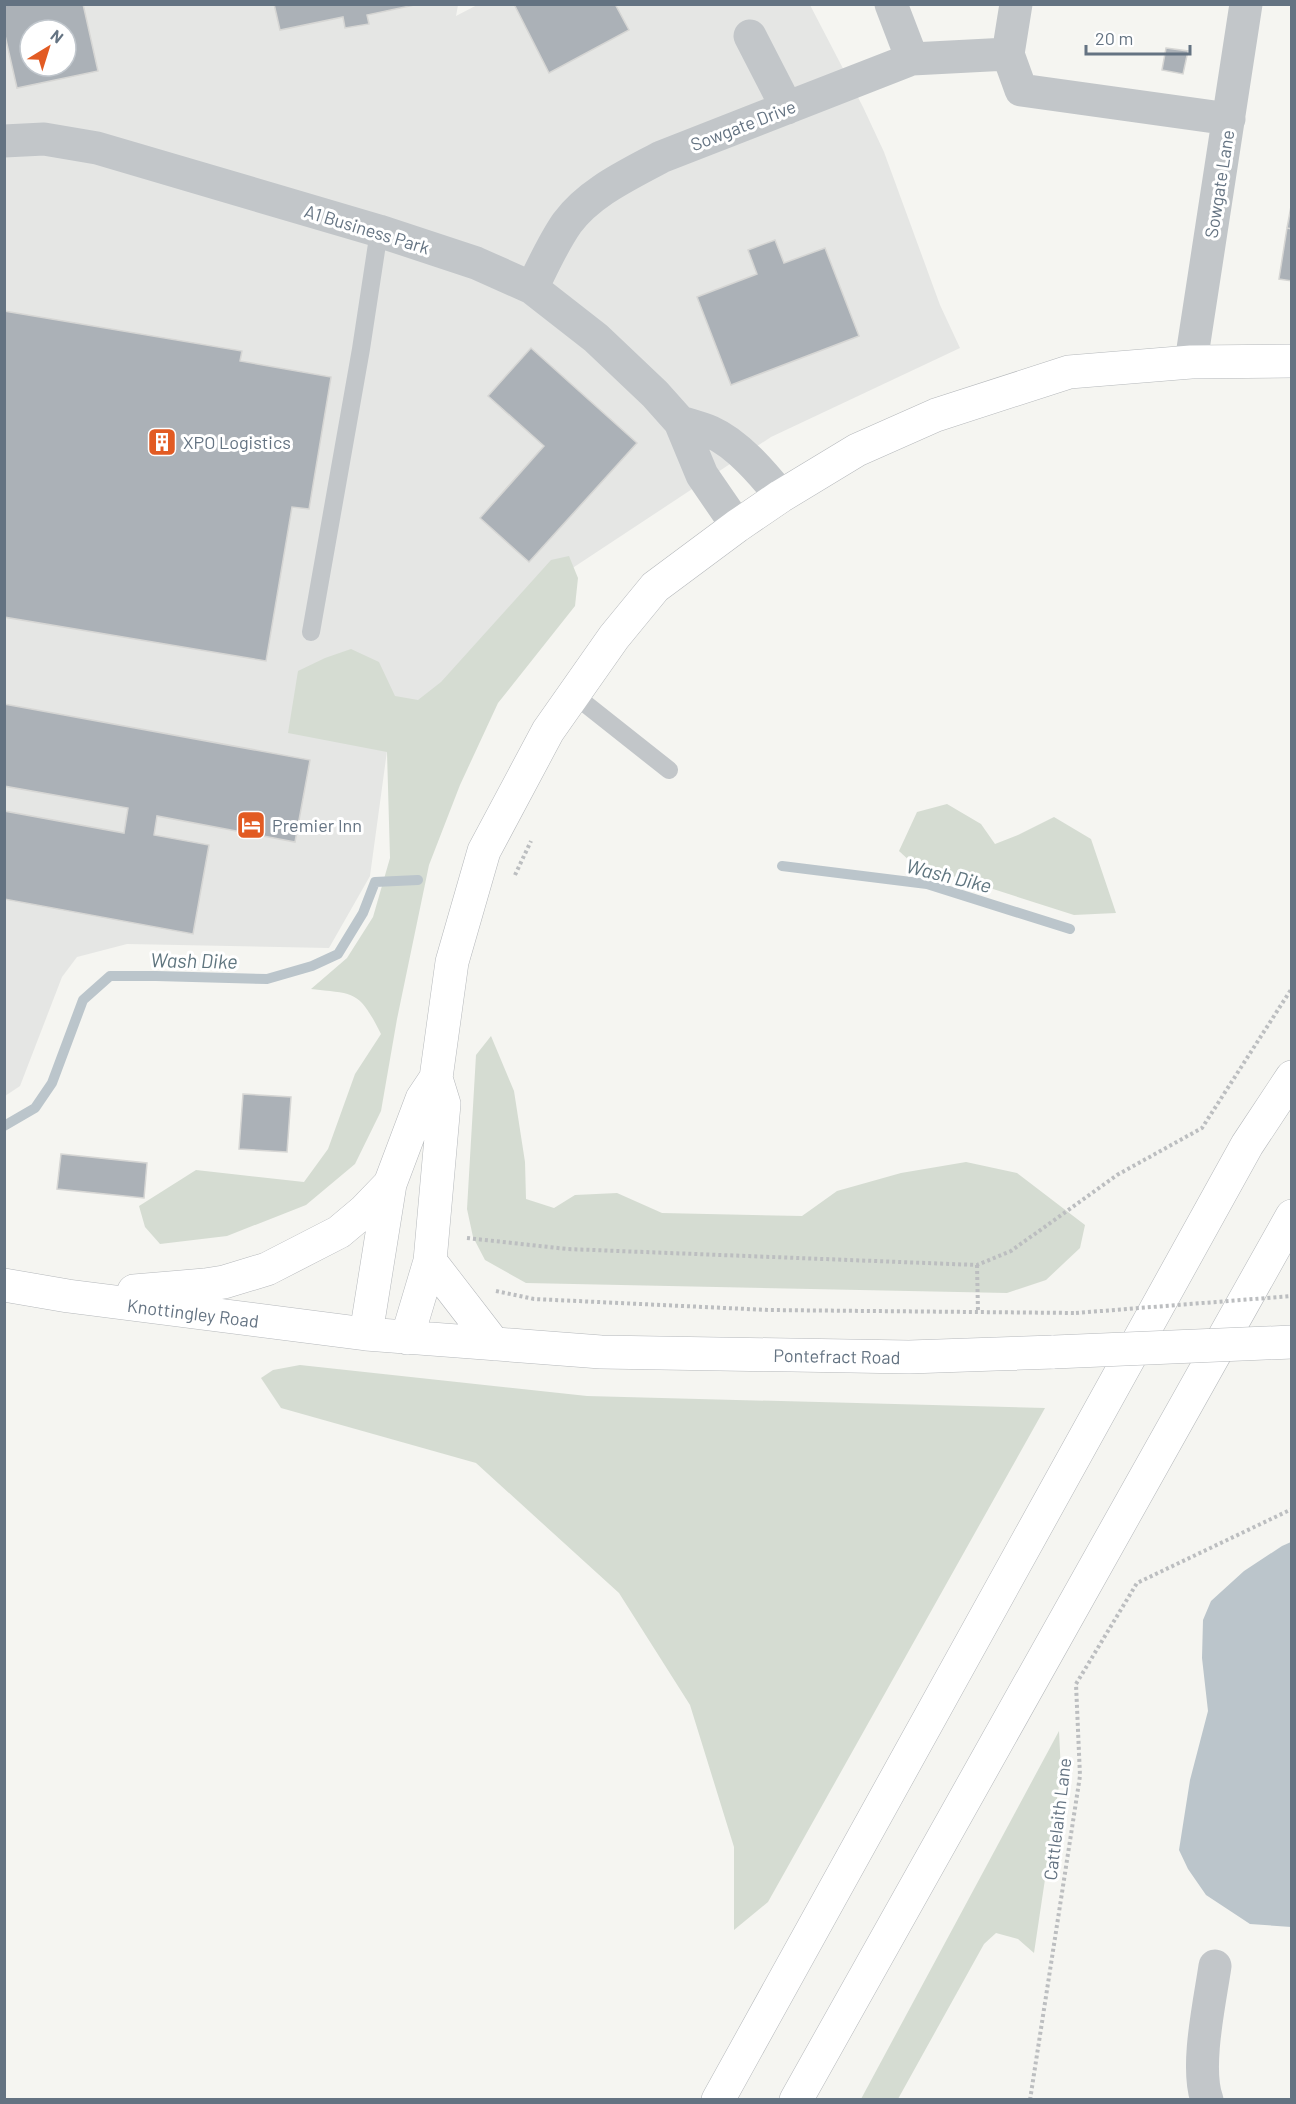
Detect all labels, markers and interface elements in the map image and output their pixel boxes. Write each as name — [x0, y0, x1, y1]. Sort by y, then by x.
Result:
north arrow — [18, 18, 78, 78]
scale bar — [1086, 18, 1190, 56]
text: N — [48, 25, 68, 47]
text: 20 m — [1095, 27, 1133, 49]
street label: Sowgate Drive — [687, 95, 799, 155]
street label: Sowgate Lane — [1200, 128, 1238, 240]
street label: A1 Business Park — [302, 200, 432, 258]
building icon: XPO Logistics — [146, 426, 178, 458]
place label: XPO Logistics — [183, 431, 291, 453]
hotel icon: Premier Inn — [235, 809, 267, 841]
place label: Premier Inn — [272, 814, 362, 836]
water label: Wash Dike — [904, 853, 994, 897]
water label: Wash Dike — [150, 947, 238, 973]
street label: Knottingley Road — [126, 1294, 260, 1332]
street label: Pontefract Road — [773, 1344, 901, 1368]
street label: Cattlelaith Lane — [1039, 1757, 1075, 1881]

